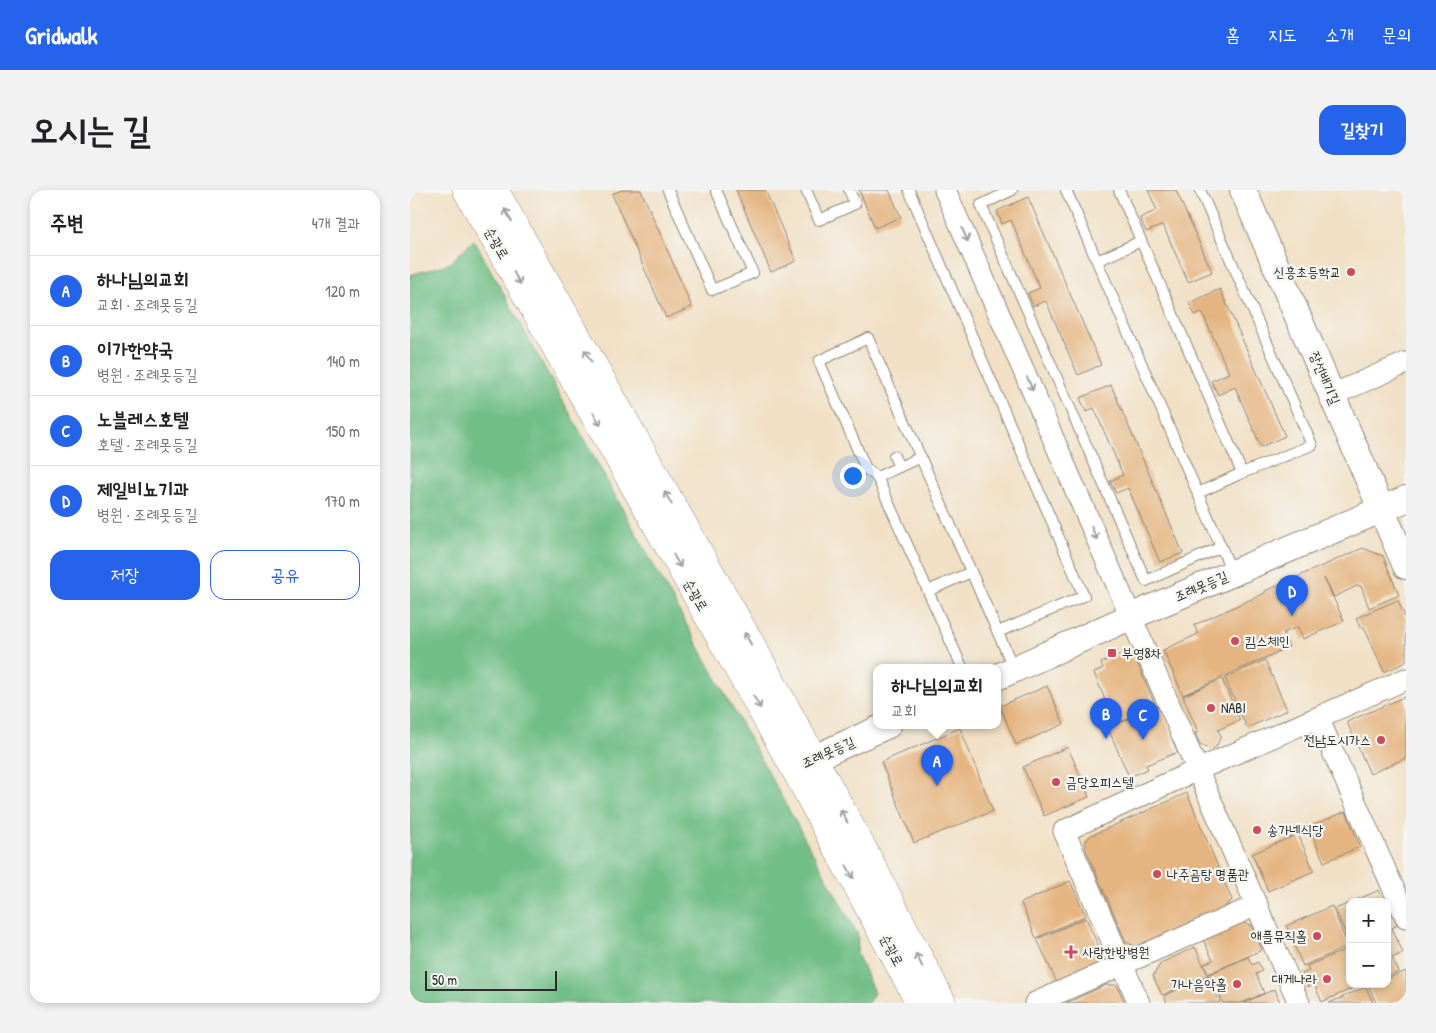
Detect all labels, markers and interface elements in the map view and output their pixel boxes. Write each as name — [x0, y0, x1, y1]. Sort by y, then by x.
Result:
text: Gridwalk — [25, 19, 97, 51]
text: 홈 — [1226, 22, 1240, 47]
text: 지도 — [1268, 22, 1297, 47]
text: 소개 — [1325, 22, 1354, 47]
text: 문의 — [1382, 22, 1411, 47]
button: 길찾기 — [1319, 105, 1406, 155]
text: 오시는 길 — [30, 106, 151, 153]
text: 주변 — [50, 208, 84, 237]
one-way arrow — [502, 208, 512, 223]
text: 4개 결과 — [312, 212, 360, 234]
street label: 순광로 — [481, 223, 514, 262]
one-way arrow — [961, 227, 971, 242]
place label: 신흥초등학교 — [1273, 262, 1341, 281]
text: 하나님의교회 — [97, 266, 189, 292]
marker: 신흥초등학교 — [1345, 266, 1357, 278]
one-way arrow — [513, 270, 522, 285]
text: A — [62, 280, 70, 302]
text: 120 m — [325, 280, 360, 302]
text: 교회 · 조례못등길 — [97, 293, 198, 315]
text: 이가한약국 — [97, 336, 173, 362]
street label: 장선배기길 — [1306, 348, 1345, 408]
text: B — [62, 350, 70, 372]
text: 140 m — [326, 350, 360, 372]
one-way arrow — [582, 350, 592, 364]
text: 병원 · 조례못등길 — [97, 363, 198, 385]
one-way arrow — [1025, 376, 1035, 391]
text: 노블레스호텔 — [97, 406, 189, 432]
one-way arrow — [592, 412, 602, 427]
text: C — [62, 420, 70, 442]
text: 150 m — [326, 420, 360, 442]
text: 호텔 · 조례못등길 — [97, 433, 198, 455]
your location — [840, 463, 866, 489]
text: 제일비뇨기과 — [97, 476, 189, 502]
text: D — [62, 490, 70, 512]
text: 170 m — [325, 490, 360, 512]
one-way arrow — [662, 491, 672, 505]
text: 병원 · 조례못등길 — [97, 503, 198, 525]
one-way arrow — [1090, 525, 1100, 540]
button: 저장 — [50, 550, 200, 600]
button: 공유 — [210, 550, 360, 600]
one-way arrow — [672, 553, 682, 568]
street label: 조례못등길 — [1171, 566, 1231, 605]
street label: 순광로 — [680, 575, 713, 614]
pin: D — [1276, 575, 1308, 616]
place label: 킴스체인 — [1245, 631, 1290, 650]
one-way arrow — [742, 633, 752, 647]
marker: 킴스체인 — [1229, 635, 1241, 647]
place label: 부영8차 — [1122, 643, 1162, 662]
marker: 부영8차 — [1106, 647, 1118, 659]
popup — [873, 664, 1001, 729]
text: 하나님의교회 — [891, 672, 983, 698]
one-way arrow — [753, 695, 763, 709]
pin: B — [1090, 698, 1122, 739]
place label: NABI — [1221, 698, 1246, 717]
text: 교회 — [891, 699, 917, 721]
pin: C — [1127, 699, 1159, 740]
marker: NABI — [1205, 702, 1217, 714]
place label: 전남도시가스 — [1303, 730, 1371, 749]
street label: 조례못등길 — [798, 731, 858, 772]
marker: 전남도시가스 — [1375, 734, 1387, 746]
pin: A — [921, 745, 953, 786]
place label: 금당오피스텔 — [1066, 772, 1134, 791]
marker: 금당오피스텔 — [1050, 776, 1062, 788]
one-way arrow — [839, 808, 849, 823]
place label: 송가네식당 — [1267, 820, 1324, 839]
marker: 송가네식당 — [1251, 824, 1263, 836]
one-way arrow — [846, 864, 856, 879]
place label: 나주곰탕 명품관 — [1167, 864, 1249, 883]
marker: 나주곰탕 명품관 — [1151, 868, 1163, 880]
map controls — [1346, 898, 1391, 988]
button: + — [1346, 898, 1391, 943]
place label: 애플뮤직홀 — [1251, 926, 1307, 945]
street label: 순광로 — [876, 930, 909, 969]
marker: 애플뮤직홀 — [1311, 930, 1323, 942]
place label: 사랑한방병원 — [1082, 942, 1150, 961]
button: − — [1346, 943, 1391, 988]
marker: 사랑한방병원 — [1064, 945, 1078, 959]
one-way arrow — [914, 952, 924, 967]
scale bar — [425, 968, 558, 991]
place label: 대게나라 — [1272, 969, 1318, 988]
text: 50 m — [432, 970, 457, 989]
marker: 대게나라 — [1321, 973, 1333, 985]
place label: 가나음악홀 — [1171, 974, 1227, 993]
marker: 가나음악홀 — [1231, 978, 1243, 990]

